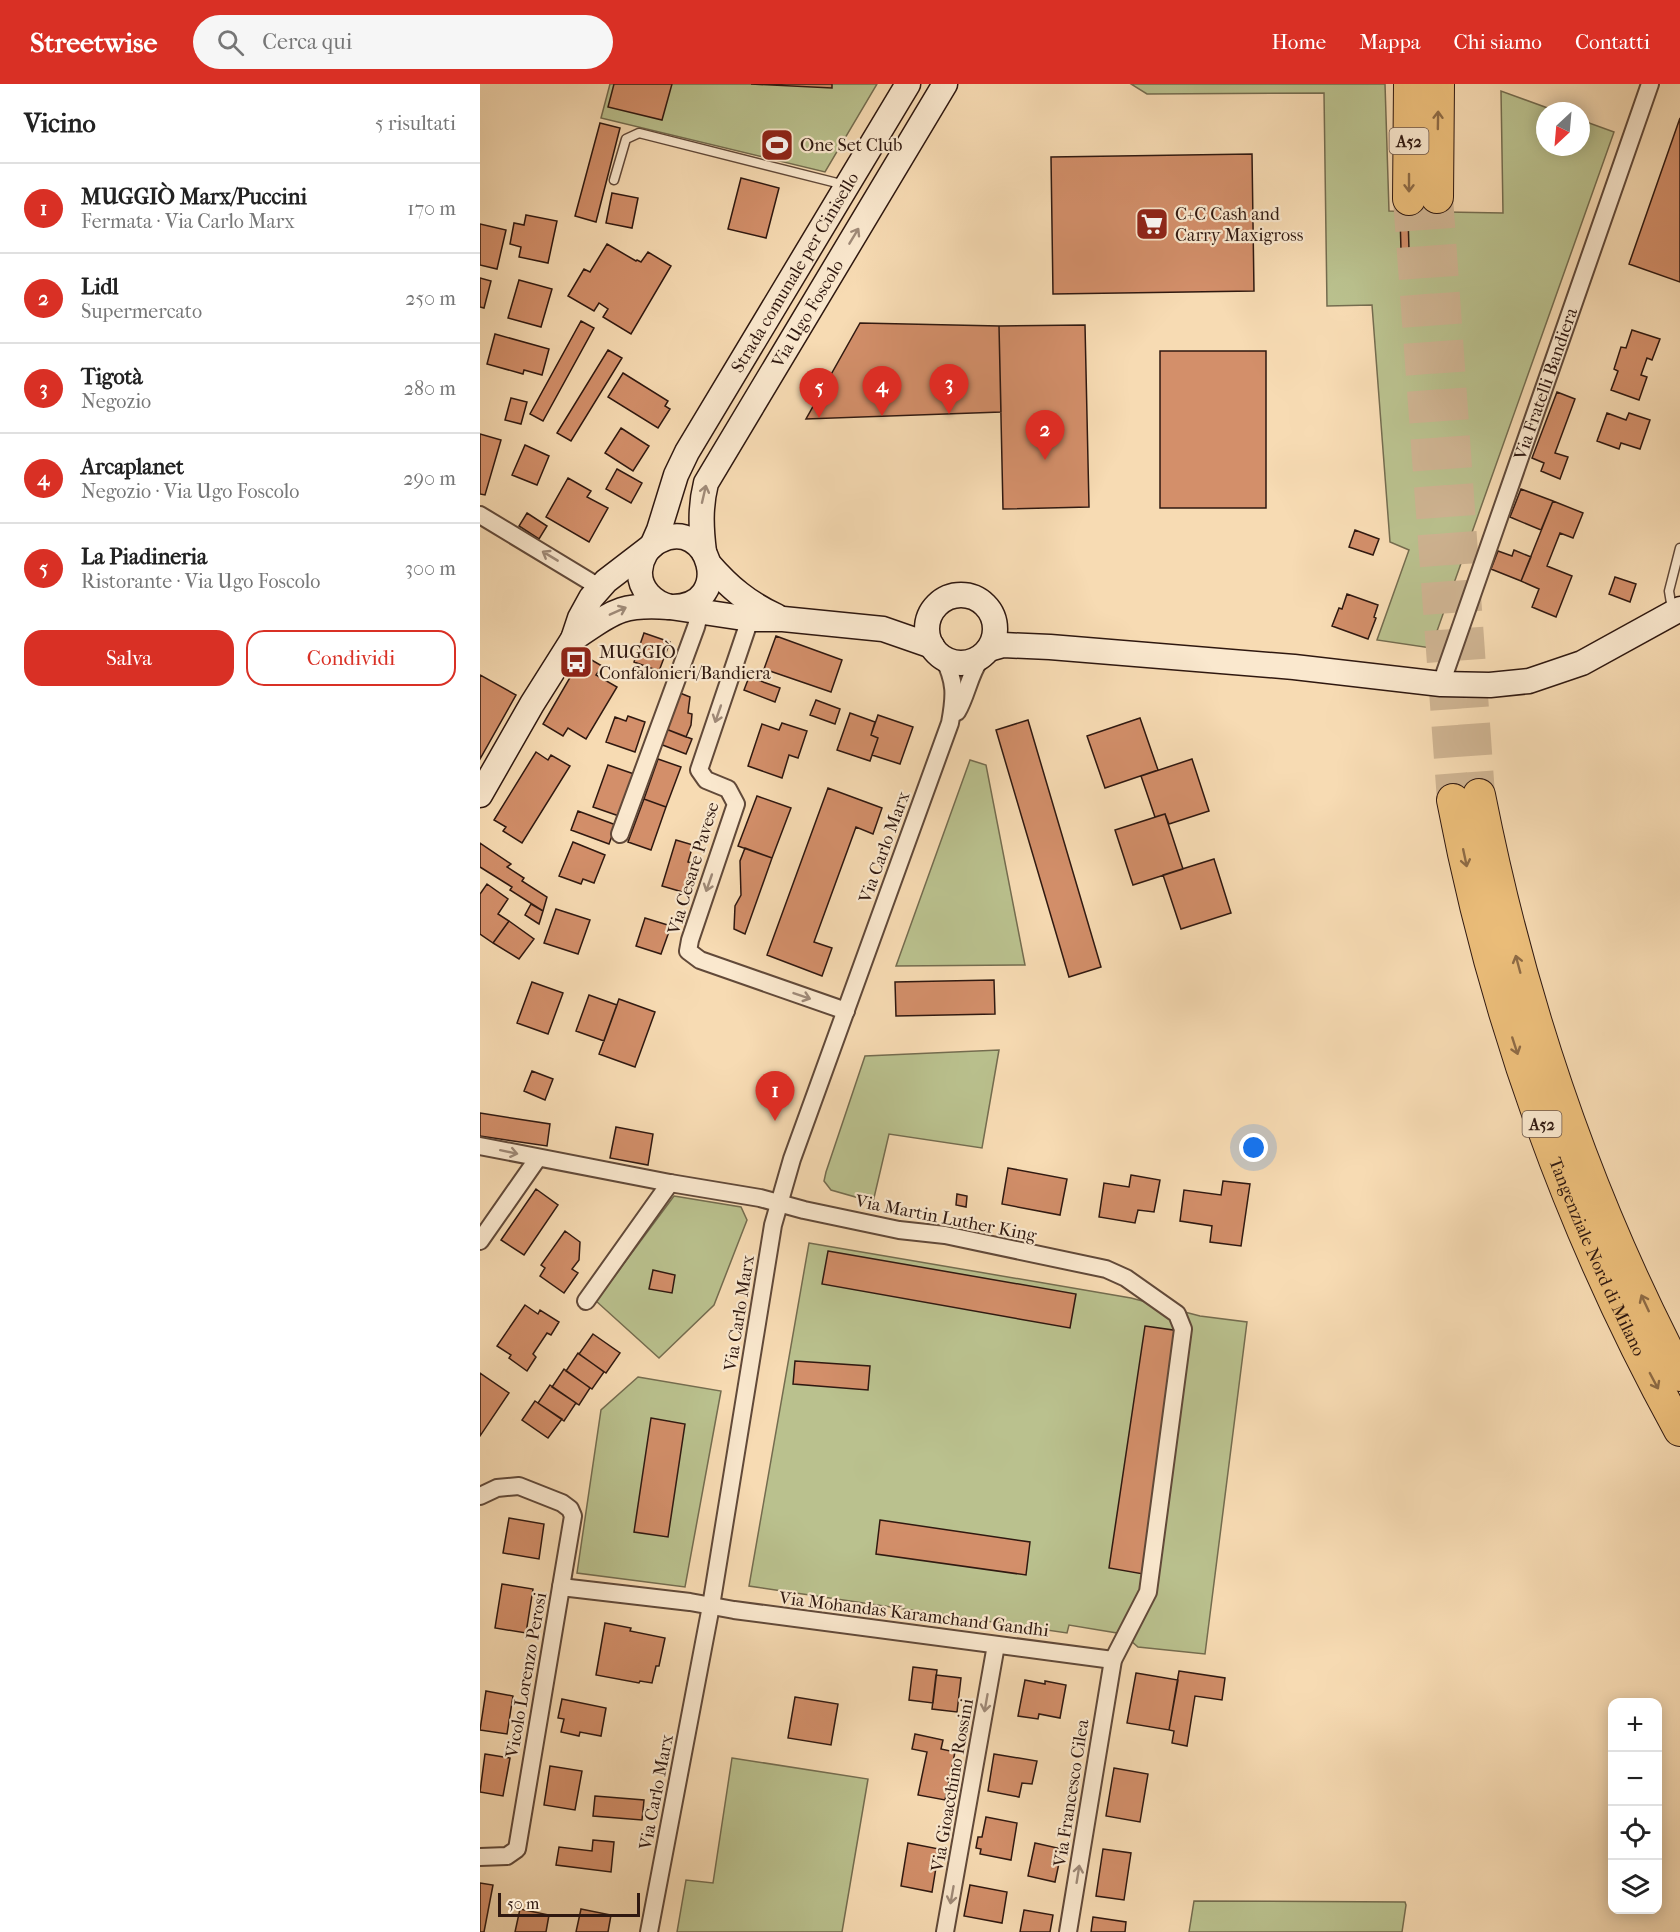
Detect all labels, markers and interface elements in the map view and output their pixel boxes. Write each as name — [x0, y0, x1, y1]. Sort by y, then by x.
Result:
search box — [193, 15, 613, 69]
text: Streetwise — [30, 26, 157, 59]
icon: search — [214, 26, 247, 59]
text: Cerca qui — [262, 29, 352, 55]
text: Home — [1272, 30, 1326, 54]
text: Mappa — [1359, 30, 1421, 54]
text: Chi siamo — [1454, 30, 1542, 54]
text: Contatti — [1575, 30, 1650, 54]
north arrow — [1536, 102, 1590, 156]
text: Vicino — [24, 108, 96, 139]
one-way arrow — [1432, 110, 1443, 130]
text: 5 risultati — [375, 112, 456, 135]
sports icon: One Set Club — [759, 127, 795, 163]
road number: A52 — [1390, 128, 1428, 154]
place label: One Set Club — [800, 135, 902, 156]
street label: Strada comunale per Cinisello — [727, 169, 863, 377]
one-way arrow — [1403, 173, 1415, 193]
text: MUGGIÒ Marx/Puccini — [81, 184, 307, 210]
text: 1 — [40, 197, 47, 220]
text: 170 m — [407, 197, 456, 220]
place label: C+C Cash and Carry Maxigross — [1175, 204, 1304, 246]
supermarket icon: C+C Cash and Carry Maxigross — [1134, 206, 1170, 242]
text: Fermata · Via Carlo Marx — [81, 210, 295, 233]
one-way arrow — [849, 228, 861, 245]
street label: Via Ugo Foscolo — [767, 256, 848, 372]
text: Lidl — [81, 274, 119, 300]
text: 2 — [38, 287, 49, 310]
text: 250 m — [405, 287, 456, 310]
text: Supermercato — [81, 300, 202, 323]
street label: Via Fratelli Bandiera — [1510, 304, 1582, 464]
text: Tigotà — [81, 364, 143, 390]
pin: 3 — [930, 364, 968, 414]
pin: 4 — [862, 366, 902, 416]
pin: 5 — [800, 368, 838, 418]
text: 3 — [39, 377, 48, 400]
text: 280 m — [404, 377, 456, 400]
text: Negozio — [81, 390, 151, 413]
pin: 2 — [1026, 410, 1064, 460]
text: Arcaplanet — [81, 454, 184, 480]
text: 4 — [38, 467, 49, 490]
text: 290 m — [403, 467, 456, 490]
text: Negozio · Via Ugo Foscolo — [81, 480, 299, 503]
one-way arrow — [698, 485, 710, 504]
text: La Piadineria — [81, 544, 207, 570]
one-way arrow — [542, 550, 559, 562]
text: 5 — [39, 557, 48, 580]
text: 300 m — [405, 557, 456, 580]
text: Ristorante · Via Ugo Foscolo — [81, 570, 320, 593]
one-way arrow — [608, 605, 626, 617]
button: Salva — [24, 630, 234, 686]
button: Condividi — [246, 630, 456, 686]
place label: MUGGIÒ Confalonieri/Bandiera — [599, 640, 772, 684]
bus stop icon: MUGGIÒ Confalonieri/Bandiera — [558, 644, 594, 680]
one-way arrow — [711, 704, 722, 723]
street label: Via Carlo Marx — [854, 788, 915, 907]
street label: Via Cesare Pavese — [663, 799, 724, 938]
one-way arrow — [1459, 848, 1471, 867]
one-way arrow — [703, 873, 714, 891]
one-way arrow — [1512, 955, 1524, 974]
one-way arrow — [792, 992, 811, 1003]
one-way arrow — [1510, 1036, 1521, 1055]
pin: 1 — [756, 1072, 794, 1121]
road number: A52 — [1522, 1111, 1562, 1137]
your location — [1239, 1133, 1268, 1162]
one-way arrow — [499, 1147, 518, 1158]
street label: Tangenziale Nord di Milano — [1544, 1155, 1649, 1360]
street label: Via Martin Luther King — [853, 1190, 1039, 1246]
street label: Via Carlo Marx — [720, 1253, 759, 1373]
one-way arrow — [1638, 1295, 1650, 1313]
one-way arrow — [1648, 1372, 1660, 1389]
street label: Via Mohandas Karamchand Gandhi — [777, 1587, 1051, 1642]
street label: Vicolo Lorenzo Perosi — [501, 1590, 551, 1760]
one-way arrow — [980, 1692, 991, 1712]
street label: Via Gioacchino Rossini — [927, 1696, 978, 1874]
map controls — [1608, 1698, 1662, 1914]
button: + — [1608, 1698, 1662, 1752]
street label: Via Francesco Cilea — [1049, 1717, 1094, 1869]
street label: Via Carlo Marx — [635, 1732, 678, 1852]
button: − — [1608, 1752, 1662, 1806]
button: locate — [1608, 1806, 1662, 1860]
button: layers — [1608, 1860, 1662, 1914]
one-way arrow — [1072, 1865, 1083, 1885]
one-way arrow — [946, 1884, 957, 1904]
scale bar — [498, 1890, 640, 1918]
text: 50 m — [507, 1894, 539, 1913]

